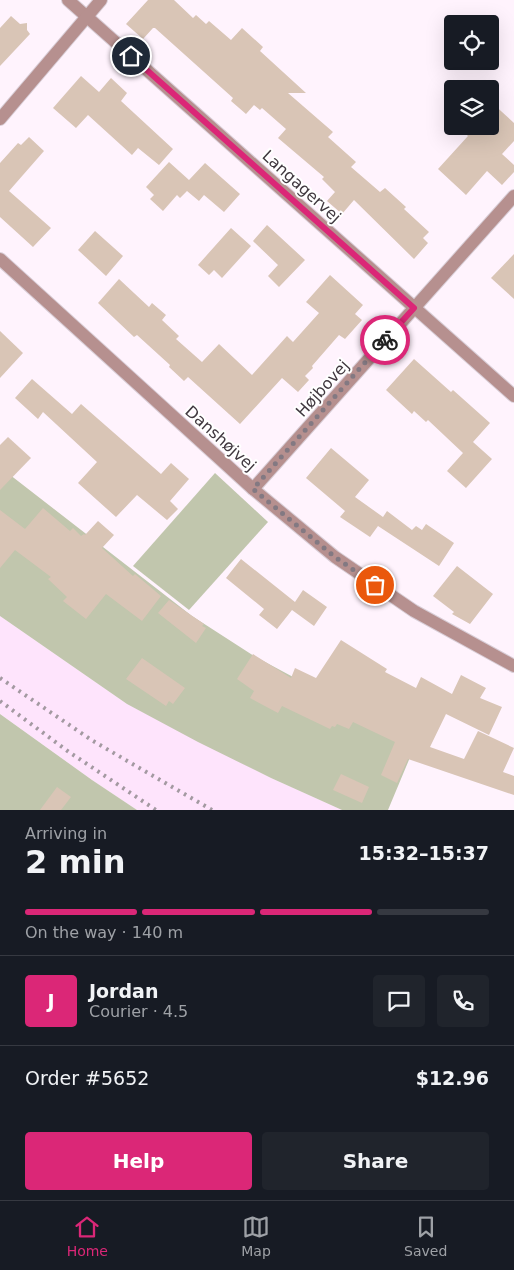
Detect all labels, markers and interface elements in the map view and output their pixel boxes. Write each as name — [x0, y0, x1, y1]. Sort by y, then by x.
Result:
map controls — [444, 15, 499, 135]
button: locate — [444, 15, 499, 70]
pin — [110, 35, 152, 77]
icon: home — [117, 42, 145, 70]
button: layers — [444, 80, 499, 135]
street label: Langagervej — [258, 146, 345, 227]
courier — [360, 315, 410, 365]
icon: bike — [371, 326, 399, 354]
street label: Højbovej — [292, 356, 353, 421]
street label: Danshøjvej — [181, 402, 260, 475]
pin — [354, 564, 396, 606]
icon: bag — [361, 571, 389, 599]
text: Arriving in — [25, 824, 107, 843]
text: 15:32–15:37 — [359, 842, 489, 864]
text: 2 min — [25, 843, 126, 881]
text: On the way · 140 m — [25, 923, 183, 942]
button: chat — [373, 975, 425, 1027]
button: phone — [437, 975, 489, 1027]
text: Jordan — [89, 980, 158, 1002]
text: J — [47, 990, 55, 1012]
text: Courier · 4.5 — [89, 1002, 188, 1021]
text: Order #5652 — [25, 1067, 149, 1089]
text: $12.96 — [416, 1067, 489, 1089]
button: Help — [25, 1132, 252, 1190]
button: Share — [262, 1132, 489, 1190]
tab: Home — [67, 1213, 108, 1259]
tab: Map — [241, 1213, 271, 1259]
tab: Saved — [404, 1213, 447, 1259]

